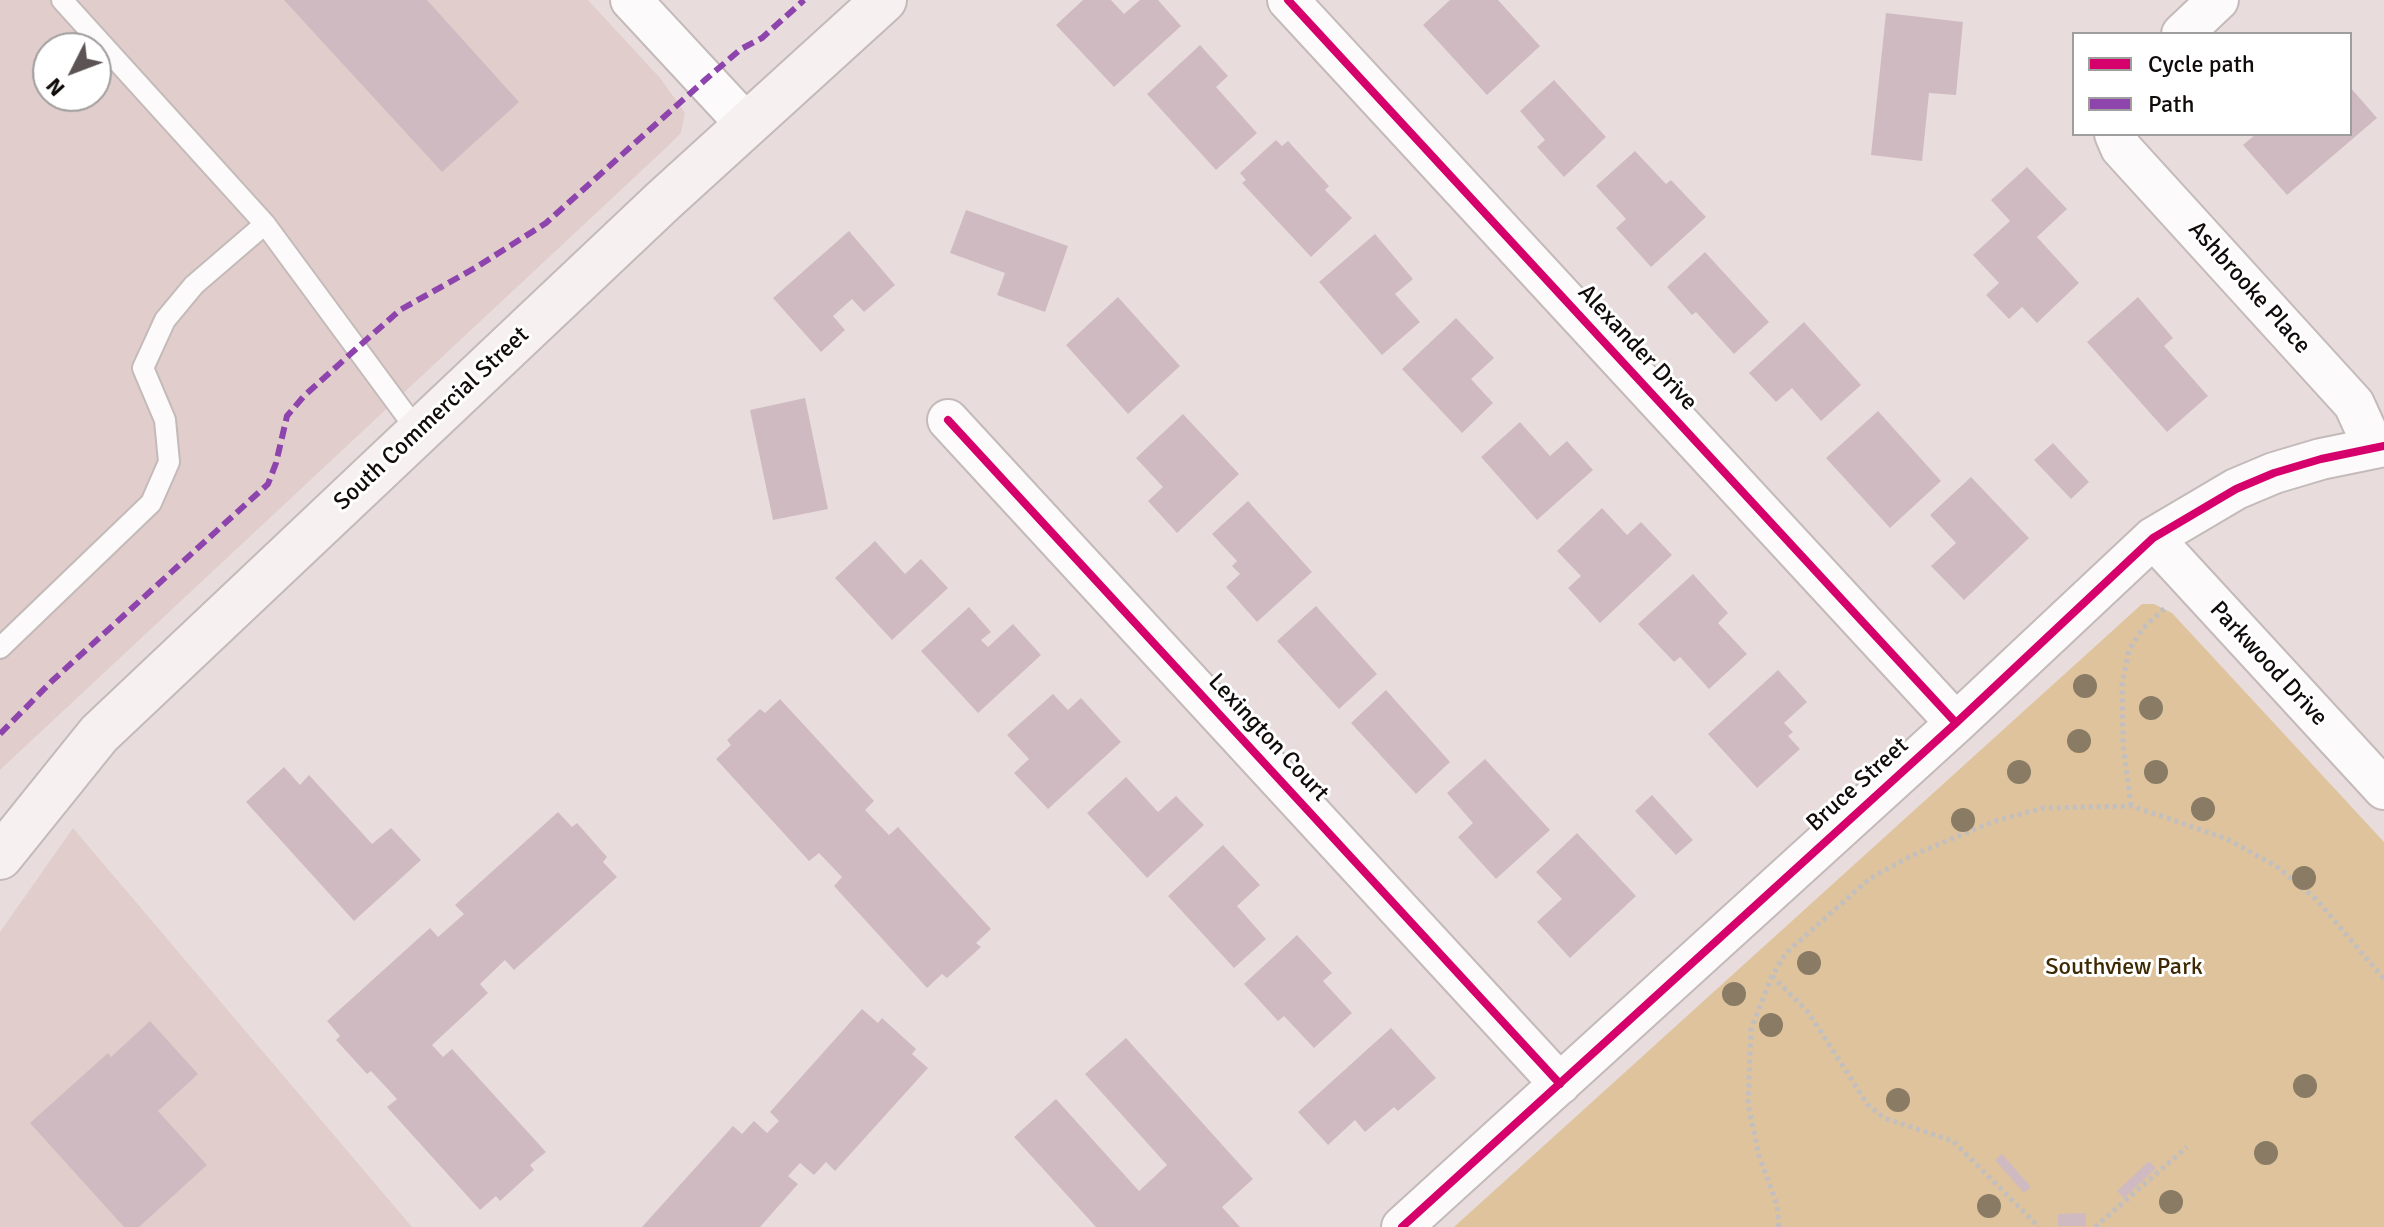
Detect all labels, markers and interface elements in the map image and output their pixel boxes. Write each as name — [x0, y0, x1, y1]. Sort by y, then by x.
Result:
north arrow — [32, 32, 112, 112]
legend — [2072, 32, 2352, 136]
text: Cycle path — [2148, 49, 2255, 79]
text: N — [40, 72, 70, 102]
text: Path — [2148, 89, 2194, 119]
street label: Ashbrooke Place — [2182, 216, 2316, 360]
street label: Alexander Drive — [1571, 279, 1703, 417]
street label: South Commercial Street — [328, 321, 536, 517]
street label: Parkwood Drive — [2203, 596, 2333, 732]
street label: Lexington Court — [1202, 668, 1334, 808]
street label: Bruce Street — [1801, 732, 1915, 838]
park label: Southview Park — [2045, 954, 2203, 982]

